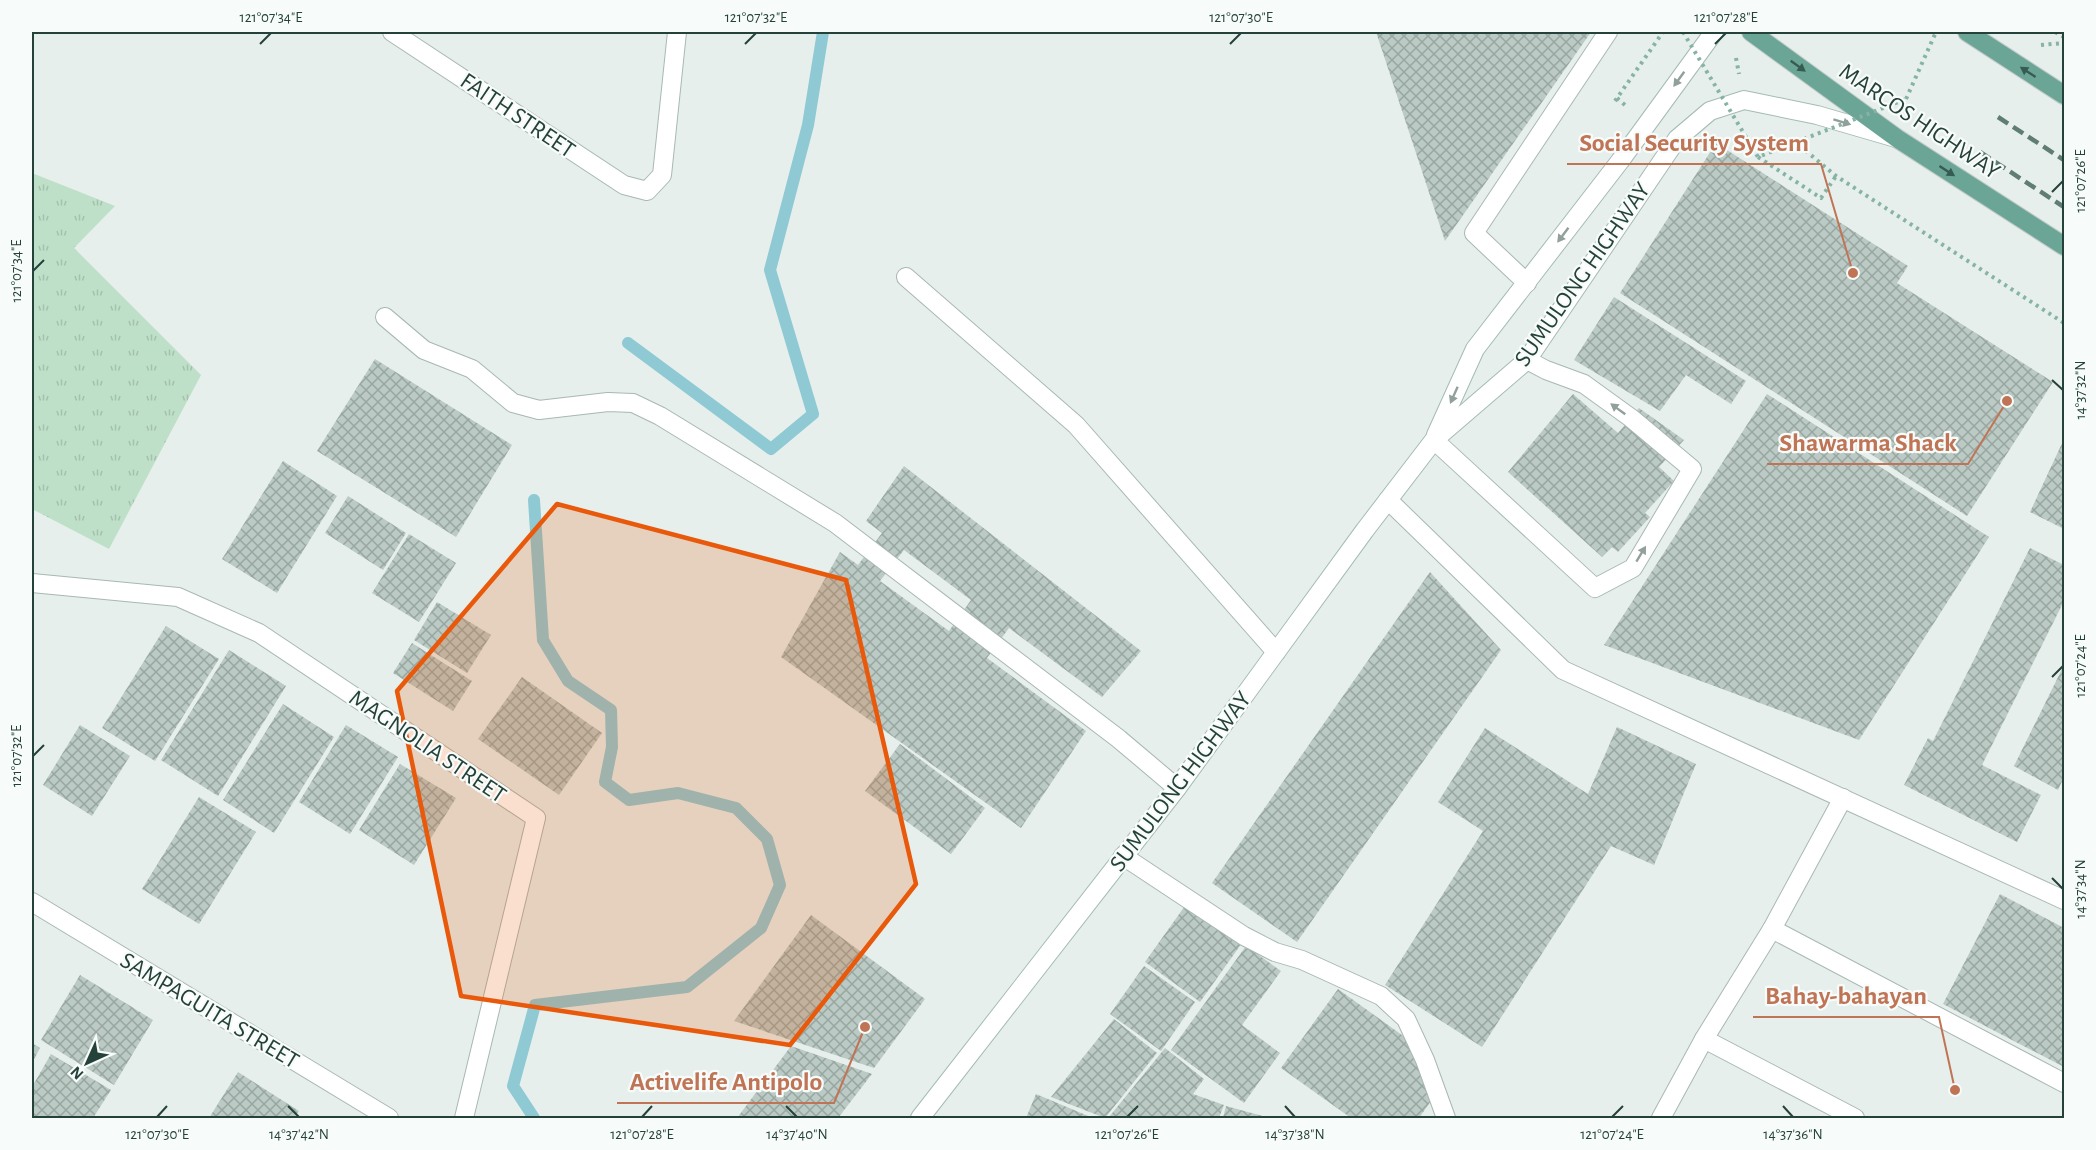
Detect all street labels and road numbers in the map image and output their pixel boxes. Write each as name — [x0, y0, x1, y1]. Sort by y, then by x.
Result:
street label: MARCOS HIGHWAY — [1835, 59, 2004, 185]
street label: FAITH STREET — [456, 69, 579, 163]
street label: SUMULONG HIGHWAY — [1510, 178, 1655, 371]
street label: MAGNOLIA STREET — [345, 686, 510, 808]
street label: SUMULONG HIGHWAY — [1106, 687, 1256, 876]
street label: SAMPAGUITA STREET — [116, 948, 303, 1074]

